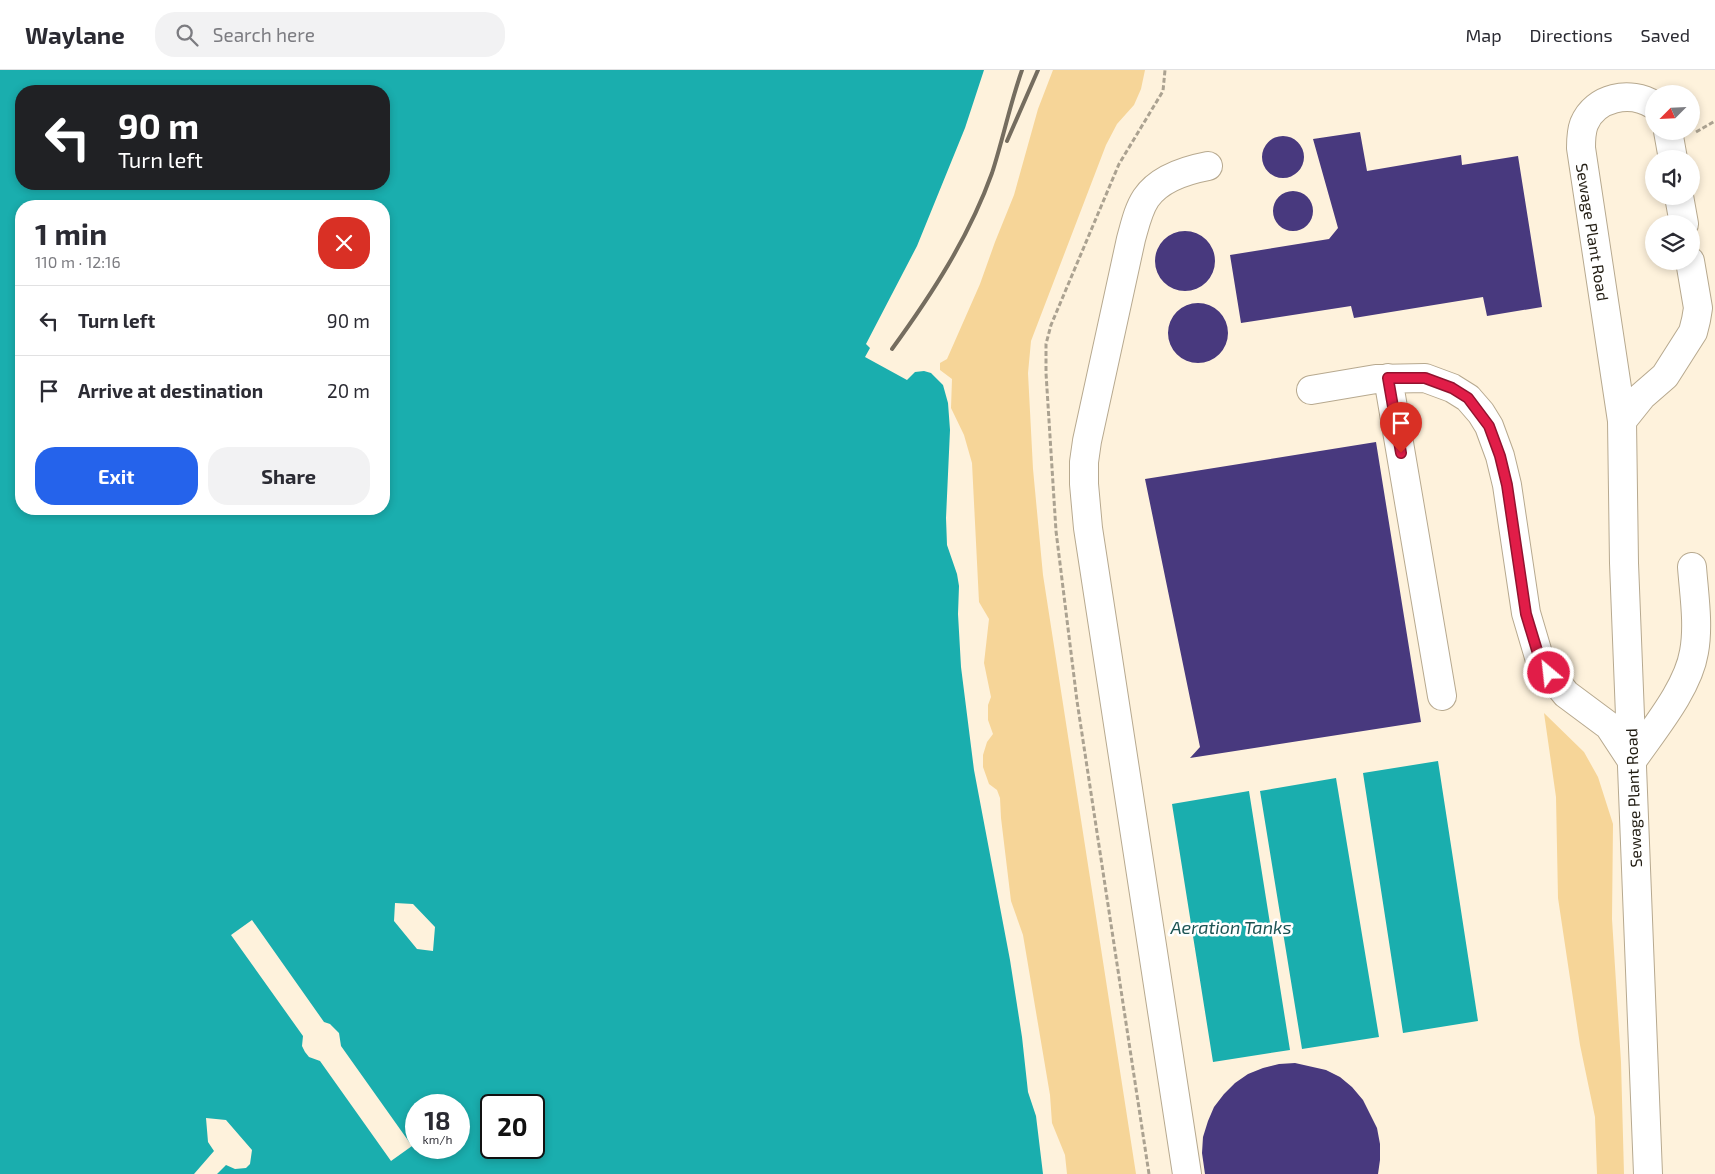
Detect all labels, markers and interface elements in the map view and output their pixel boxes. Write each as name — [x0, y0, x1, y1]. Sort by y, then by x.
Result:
search box — [155, 12, 505, 57]
text: Waylane — [25, 20, 125, 49]
icon: search — [173, 21, 201, 49]
text: Search here — [213, 23, 315, 46]
text: Map — [1465, 24, 1502, 46]
text: Directions — [1530, 24, 1613, 46]
text: Saved — [1641, 24, 1690, 46]
north arrow — [1645, 85, 1700, 140]
map controls — [1645, 85, 1700, 270]
text: 90 m — [118, 104, 199, 146]
icon: left — [35, 105, 100, 170]
text: Turn left — [118, 146, 203, 172]
button: sound — [1645, 150, 1700, 205]
street label: Sewage Plant Road — [1573, 162, 1613, 302]
text: 1 min — [35, 215, 107, 251]
button: layers — [1645, 215, 1700, 270]
button: close — [318, 217, 370, 269]
text: 110 m · 12:16 — [35, 252, 121, 271]
icon: left — [35, 307, 63, 335]
text: Turn left — [78, 309, 155, 332]
text: 90 m — [327, 309, 370, 332]
icon: arrive — [35, 377, 63, 405]
text: Arrive at destination — [78, 379, 263, 402]
text: 20 m — [327, 379, 370, 402]
pin — [1380, 402, 1422, 453]
icon: arrive — [1387, 409, 1415, 437]
button: Exit — [35, 447, 198, 505]
button: Share — [208, 447, 370, 505]
position arrow — [1522, 646, 1574, 698]
street label: Sewage Plant Road — [1621, 728, 1645, 868]
water label: Aeration Tanks — [1169, 916, 1292, 938]
speed limit sign: 20 — [480, 1094, 545, 1159]
text: 18 — [424, 1105, 451, 1135]
text: km/h — [423, 1132, 452, 1146]

